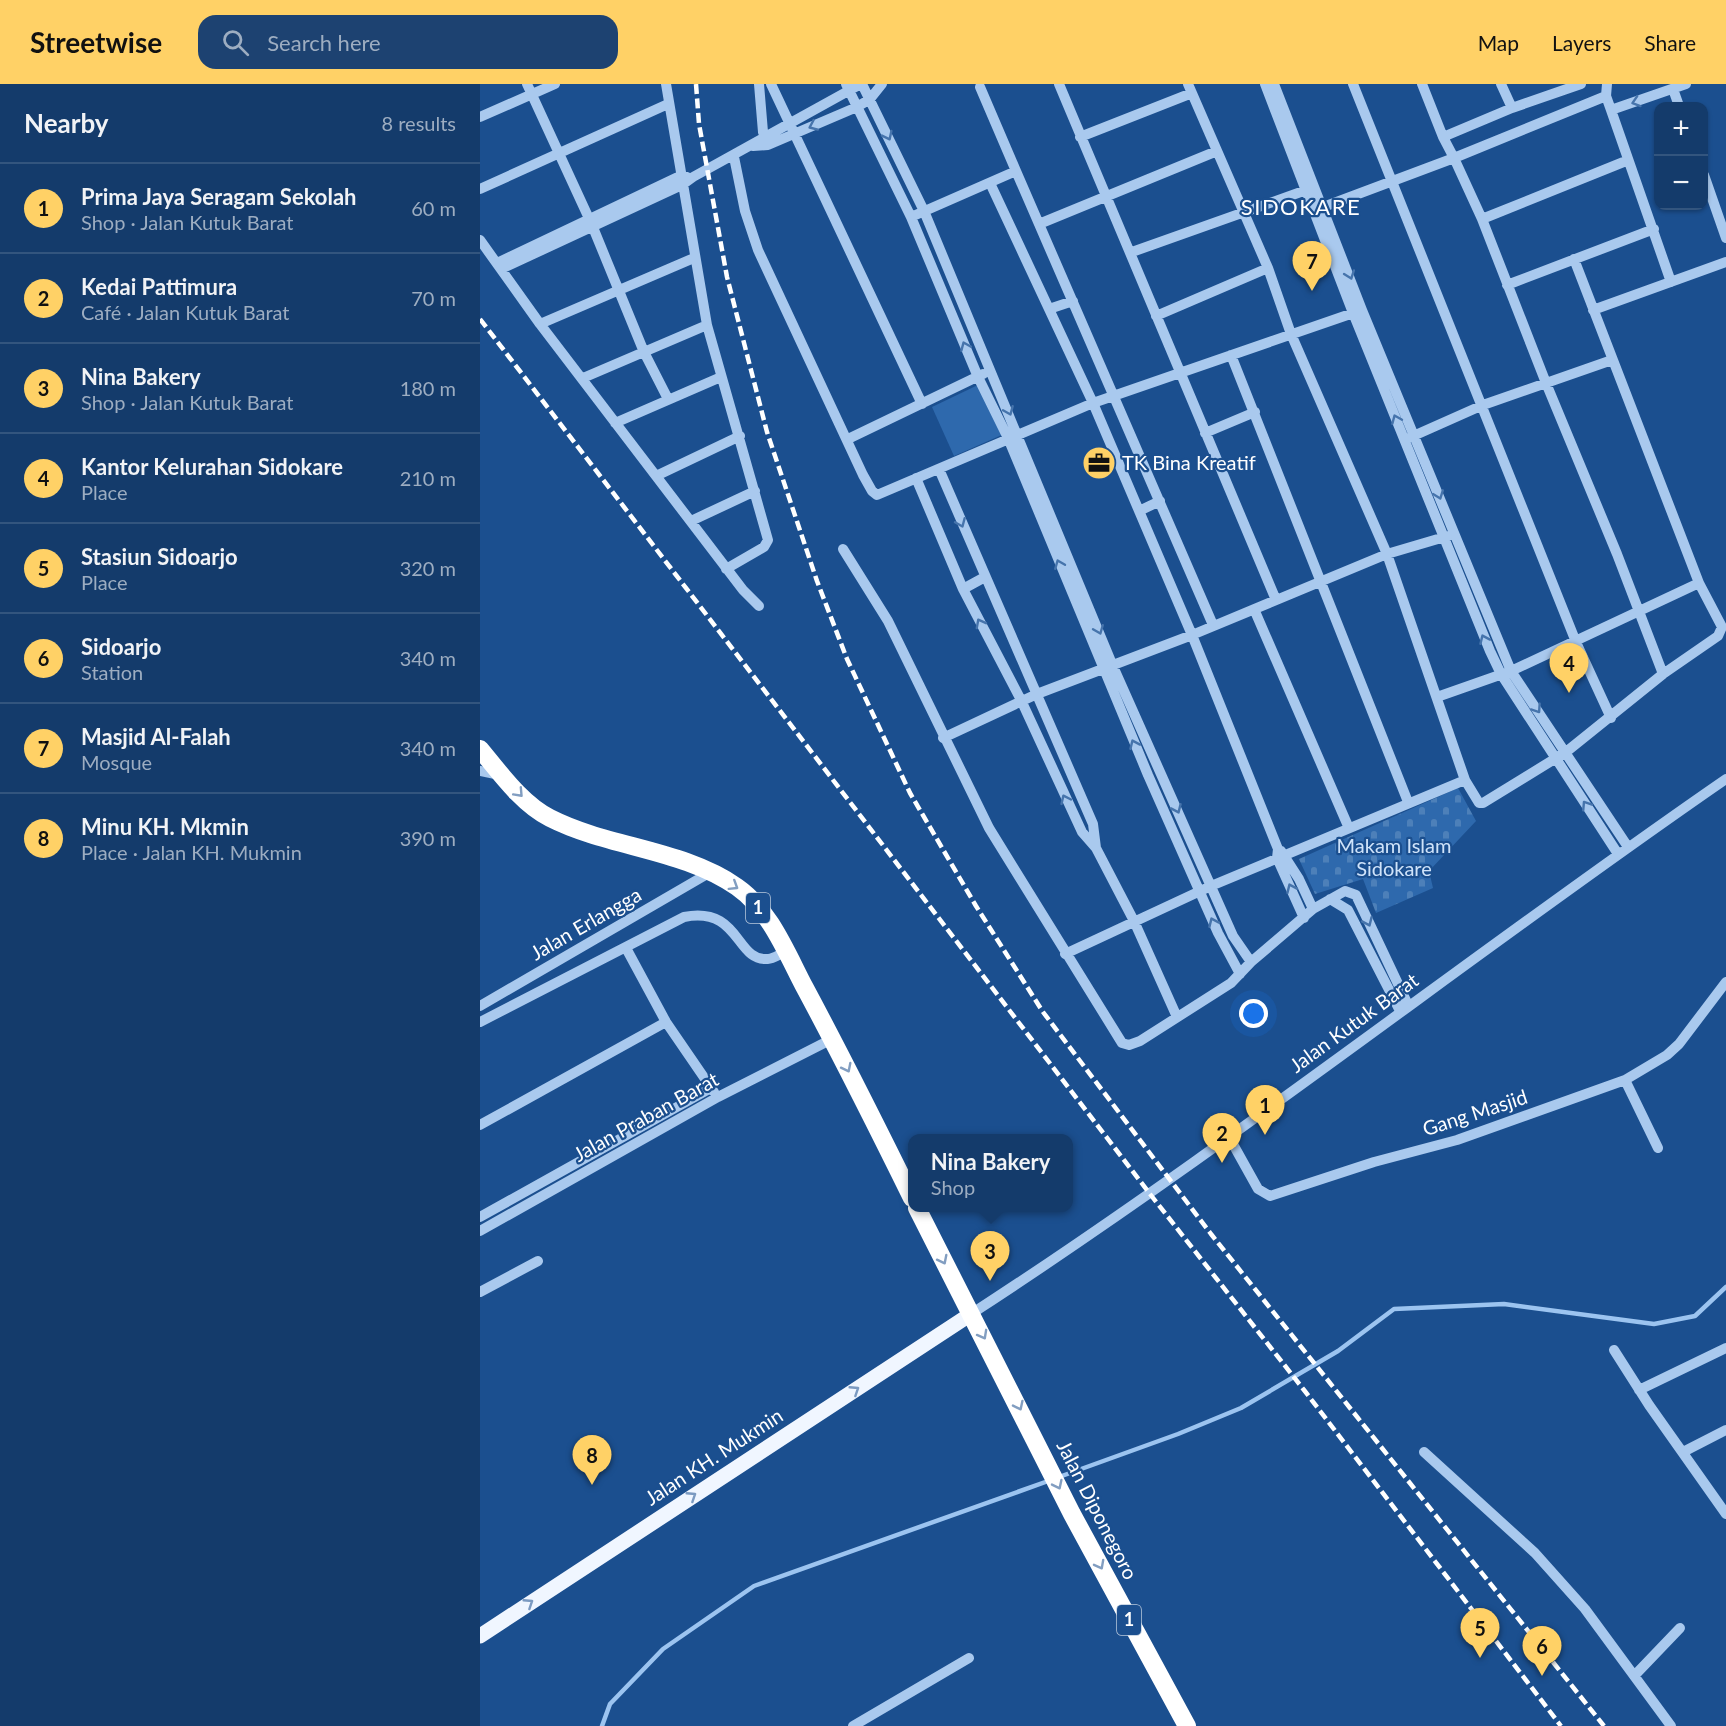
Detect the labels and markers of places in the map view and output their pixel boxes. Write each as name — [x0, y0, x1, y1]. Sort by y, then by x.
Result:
pin: 7 — [1292, 242, 1332, 291]
office icon: TK Bina Kreatif — [1081, 445, 1117, 481]
place label: TK Bina Kreatif — [1122, 450, 1256, 474]
pin: 4 — [1550, 644, 1588, 693]
pin: 1 — [1246, 1086, 1284, 1135]
pin: 2 — [1202, 1114, 1242, 1163]
pin: 3 — [970, 1232, 1010, 1281]
pin: 8 — [572, 1436, 612, 1485]
pin: 5 — [1460, 1608, 1500, 1658]
pin: 6 — [1522, 1626, 1562, 1676]

